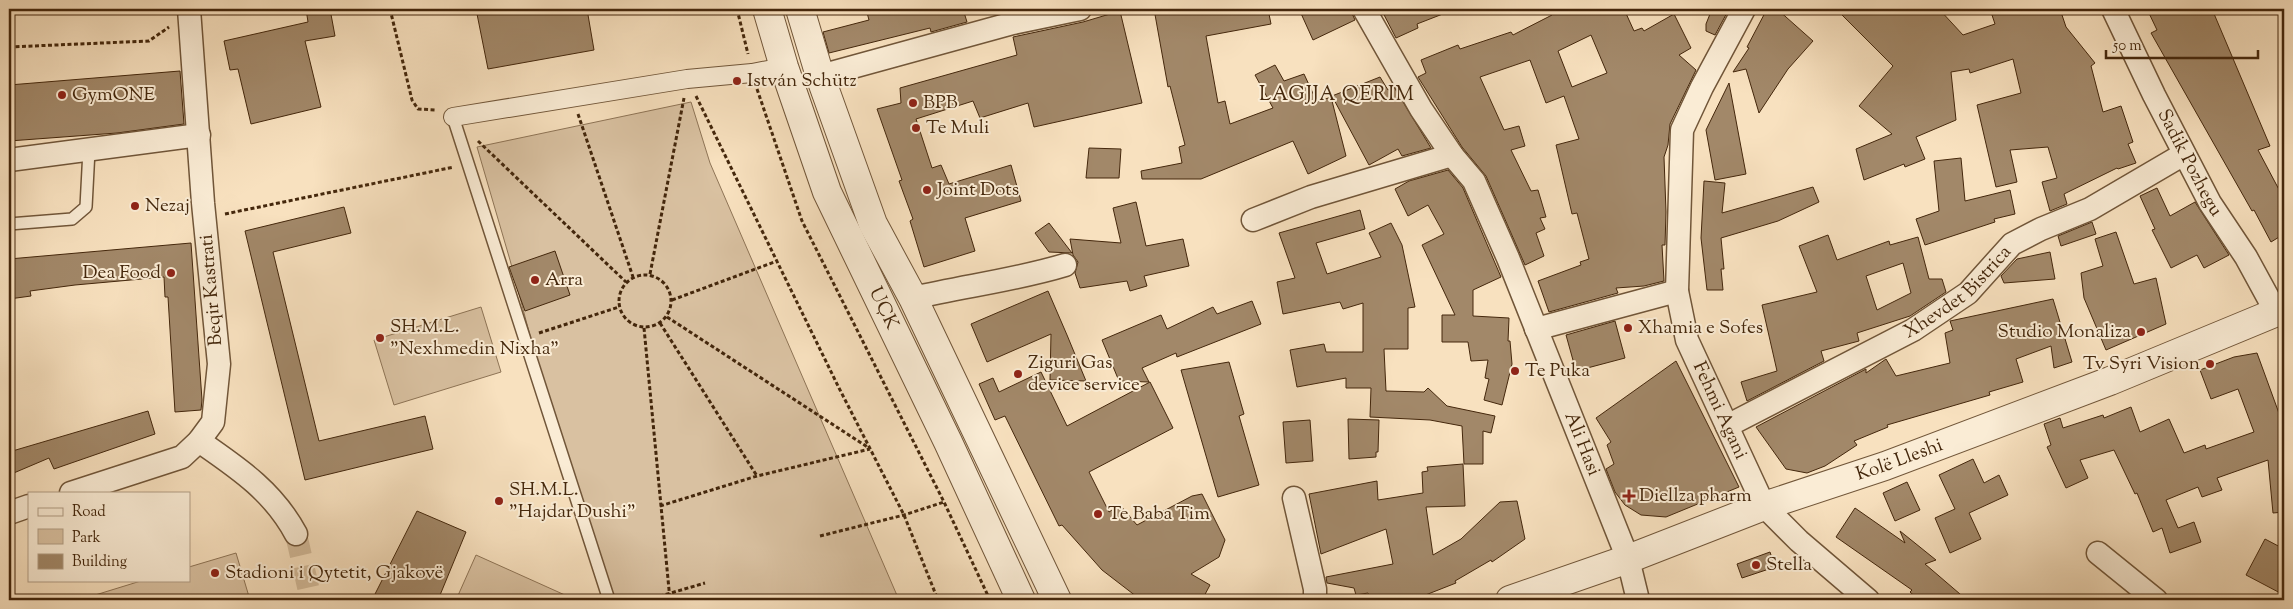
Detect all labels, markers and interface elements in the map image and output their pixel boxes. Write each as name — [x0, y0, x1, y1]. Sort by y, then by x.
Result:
scale bar — [2106, 28, 2258, 60]
text: 50 m — [2112, 36, 2142, 57]
place label: István Schütz — [747, 68, 857, 95]
marker: István Schütz — [731, 75, 743, 87]
district label: LAGJJA QERIM — [1259, 81, 1415, 110]
place label: GymONE — [72, 82, 156, 109]
marker: GymONE — [56, 89, 68, 101]
place label: BPB — [923, 90, 958, 117]
marker: BPB — [907, 97, 919, 109]
street label: Sadik Pozhegu — [2150, 105, 2229, 222]
place label: Te Muli — [926, 115, 989, 142]
marker: Te Muli — [910, 122, 922, 134]
place label: Joint Dots — [936, 177, 1019, 204]
marker: Joint Dots — [921, 184, 933, 196]
place label: Nezaj — [145, 193, 190, 220]
marker: Nezaj — [129, 200, 141, 212]
street label: Beqir Kastrati — [194, 233, 230, 347]
street label: Xhevdet Bistrica — [1899, 240, 2018, 346]
place label: Dea Food — [83, 260, 161, 287]
marker: Dea Food — [165, 267, 177, 279]
place label: Arra — [545, 267, 583, 294]
marker: Arra — [529, 274, 541, 286]
street label: UÇK — [861, 282, 905, 335]
place label: SH.M.L. "Nexhmedin Nixha" — [390, 314, 559, 363]
place label: Xhamia e Sofes — [1638, 315, 1763, 342]
place label: Studio Monaliza — [1998, 319, 2131, 346]
marker: Xhamia e Sofes — [1622, 322, 1634, 334]
marker: Studio Monaliza — [2135, 326, 2147, 338]
marker: SH.M.L. "Nexhmedin Nixha" — [374, 332, 386, 344]
place label: Ziguri Gas device service — [1028, 350, 1140, 399]
place label: Tv Syri Vision — [2083, 351, 2200, 378]
street label: Fehmi Agani — [1685, 357, 1754, 464]
place label: Te Puka — [1525, 358, 1590, 385]
marker: Tv Syri Vision — [2204, 358, 2216, 370]
marker: Te Puka — [1509, 365, 1521, 377]
marker: Ziguri Gas device service — [1012, 368, 1024, 380]
street label: Ali Hasi — [1557, 408, 1607, 480]
street label: Kolë Lleshi — [1853, 432, 1947, 488]
place label: SH.M.L. "Hajdar Dushi" — [509, 477, 636, 526]
place label: Diellza pharm — [1639, 483, 1752, 510]
marker: Diellza pharm — [1623, 490, 1635, 502]
legend — [28, 492, 190, 582]
marker: SH.M.L. "Hajdar Dushi" — [493, 495, 505, 507]
place label: Te Baba Tim — [1108, 501, 1210, 528]
text: Road — [72, 502, 106, 523]
marker: Te Baba Tim — [1092, 508, 1104, 520]
text: Park — [72, 528, 101, 549]
text: Building — [72, 552, 127, 573]
place label: Stella — [1766, 552, 1812, 579]
marker: Stella — [1750, 559, 1762, 571]
place label: Stadioni i Qytetit, Gjakovë — [225, 560, 443, 587]
marker: Stadioni i Qytetit, Gjakovë — [209, 567, 221, 579]

